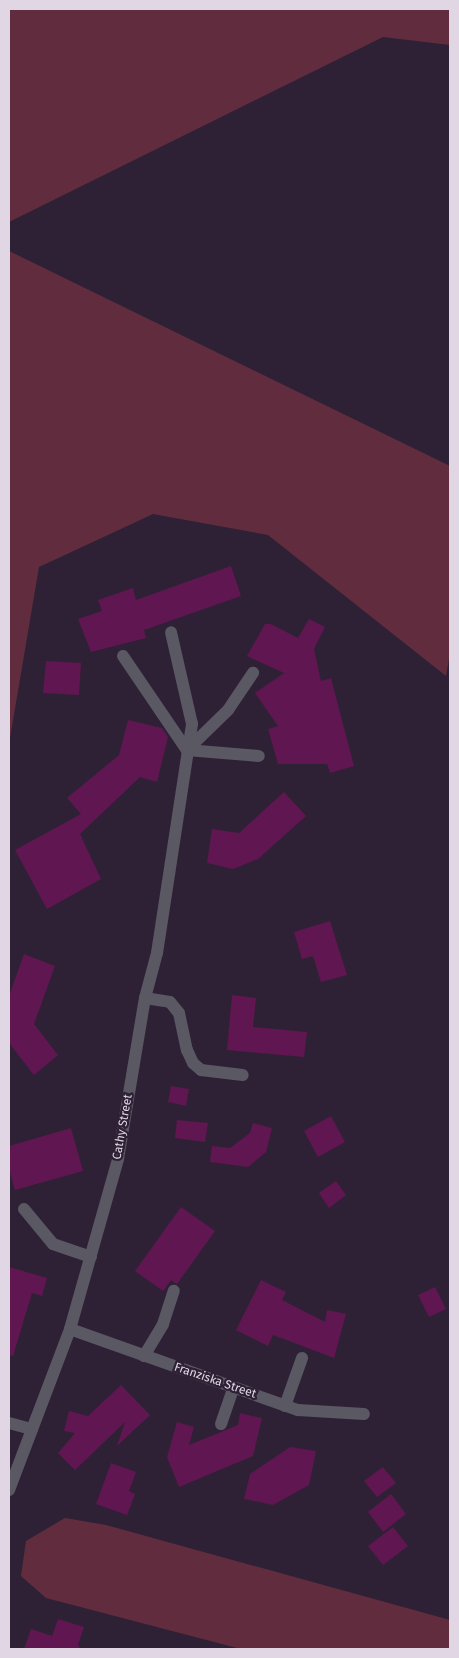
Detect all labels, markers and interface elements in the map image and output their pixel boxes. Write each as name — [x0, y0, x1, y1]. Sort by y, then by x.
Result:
street label: Cathy Street — [110, 1093, 136, 1161]
street label: Franziska Street — [172, 1360, 258, 1402]

